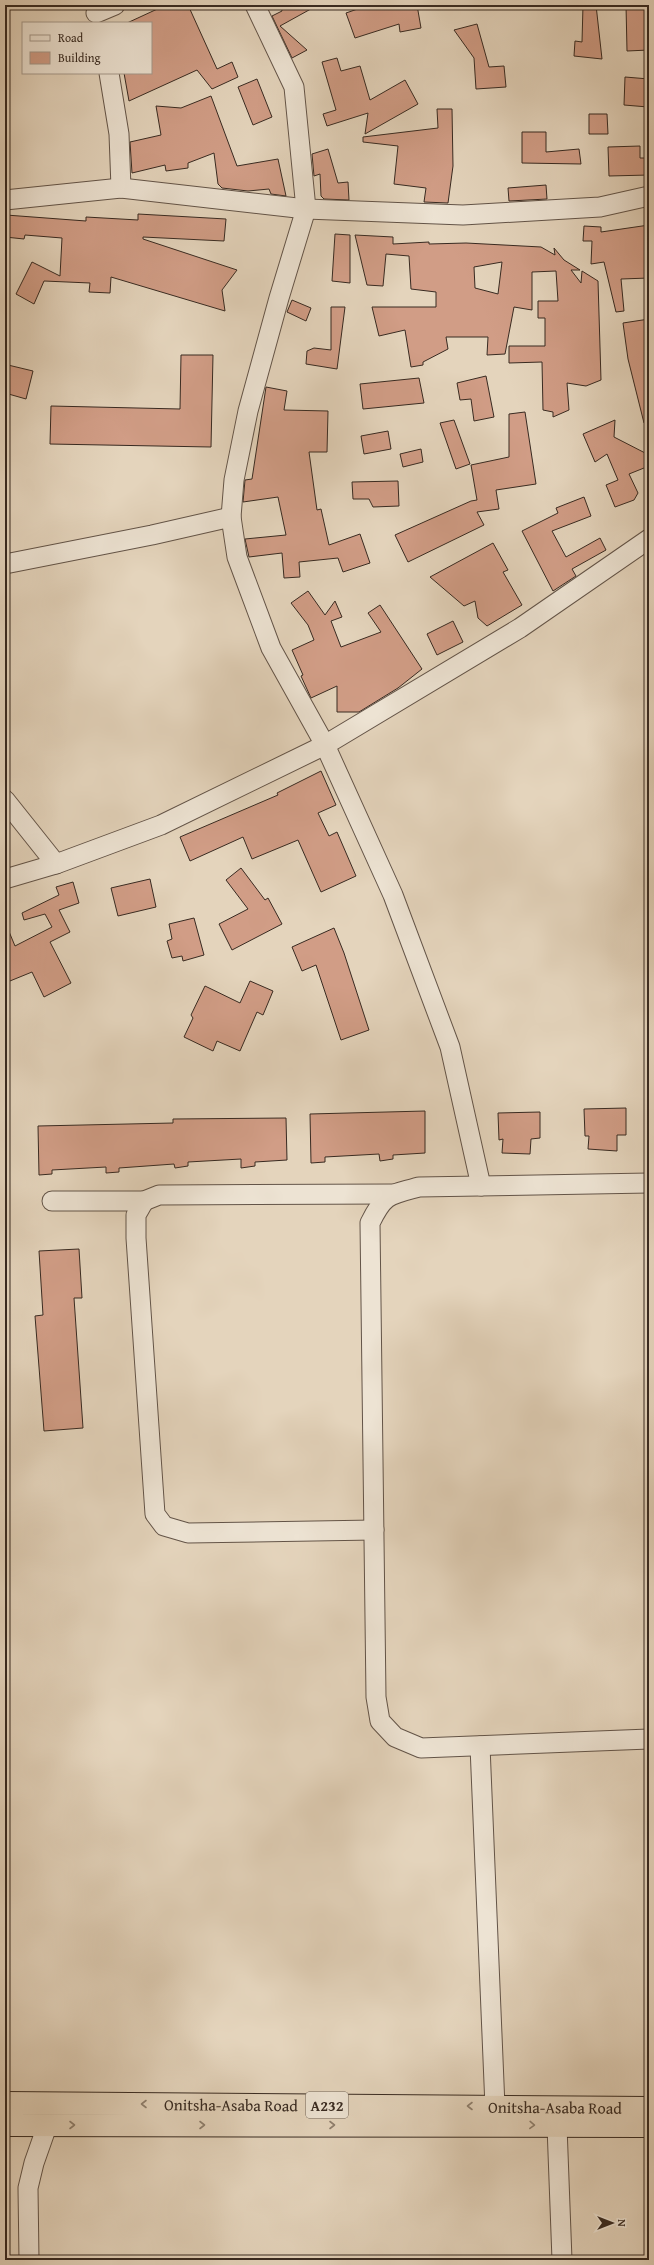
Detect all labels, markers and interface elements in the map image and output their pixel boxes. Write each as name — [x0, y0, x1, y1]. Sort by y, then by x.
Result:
legend — [22, 22, 152, 74]
text: Road — [58, 29, 84, 46]
text: Building — [58, 49, 101, 66]
street label: Onitsha-Asaba Road — [164, 2092, 298, 2117]
road number: A232 — [306, 2092, 348, 2118]
street label: Onitsha-Asaba Road — [488, 2095, 622, 2120]
one-way arrow — [141, 2100, 147, 2108]
one-way arrow — [467, 2102, 473, 2110]
one-way arrow — [69, 2121, 75, 2129]
one-way arrow — [199, 2121, 205, 2129]
one-way arrow — [329, 2121, 335, 2129]
one-way arrow — [529, 2121, 535, 2129]
north arrow — [592, 2203, 632, 2243]
text: N — [614, 2219, 630, 2227]

